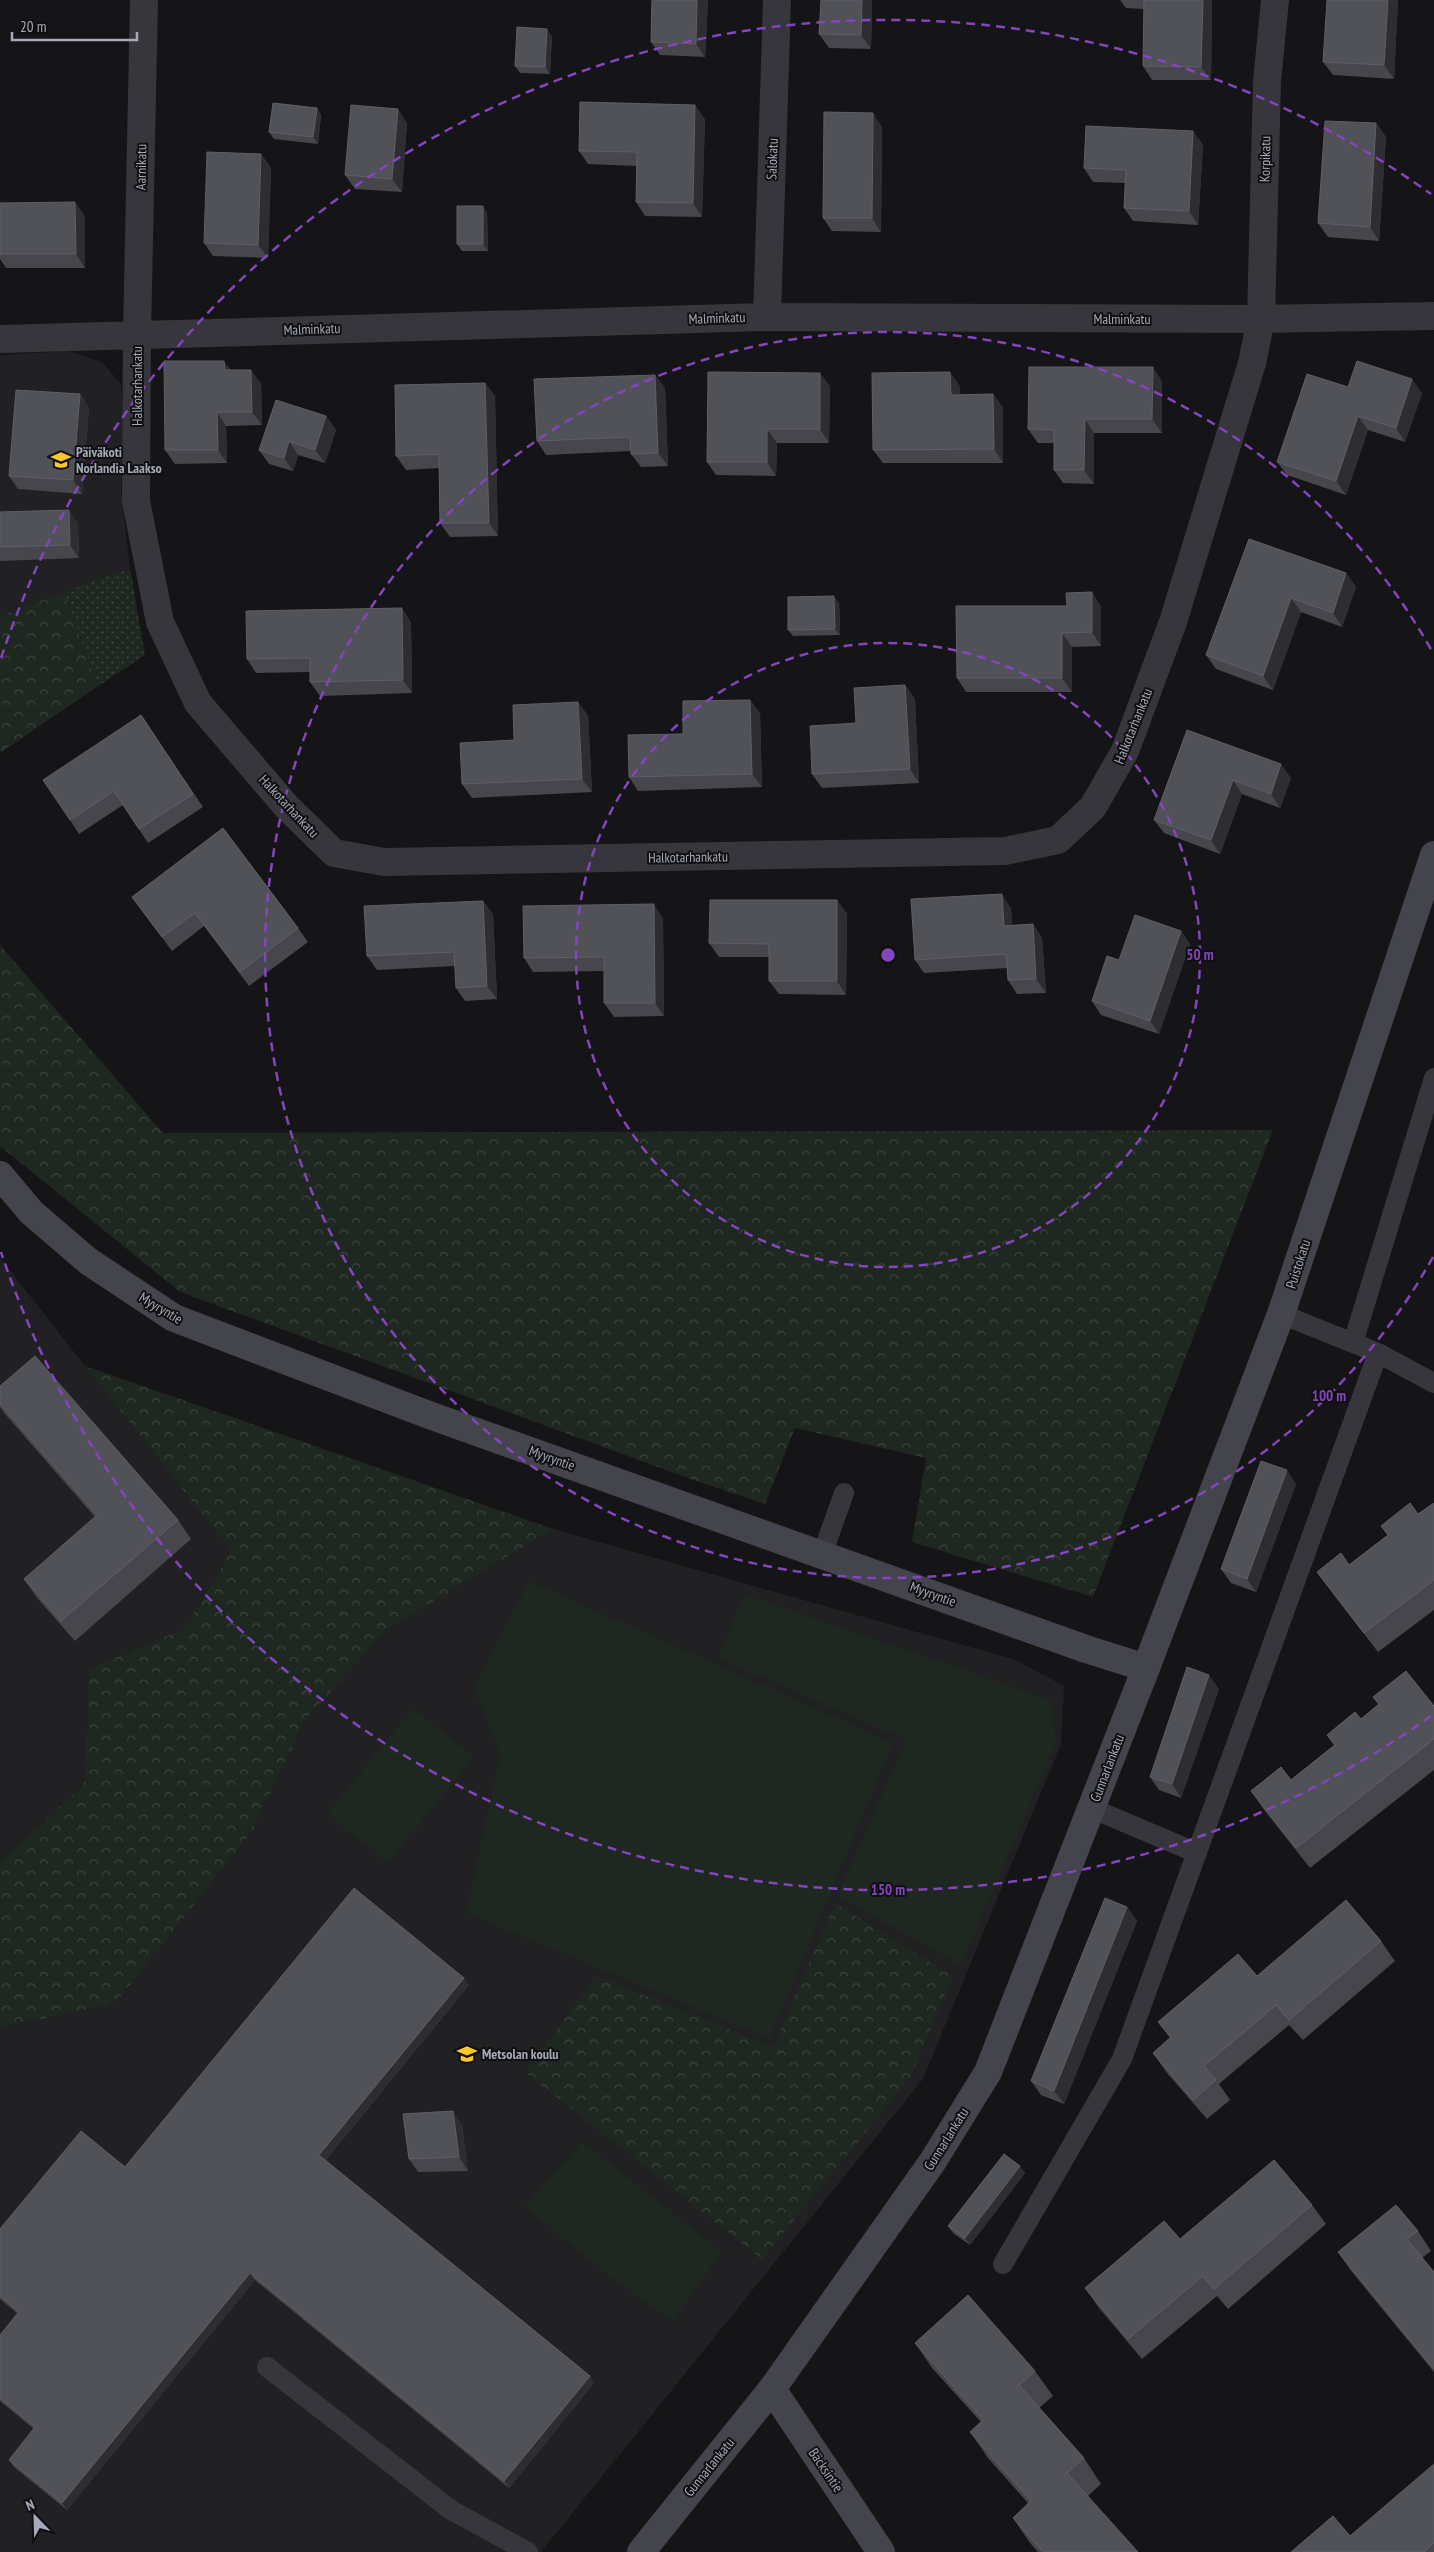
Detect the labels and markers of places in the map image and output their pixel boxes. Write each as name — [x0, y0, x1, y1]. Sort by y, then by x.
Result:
place label: Päiväkoti Norlandia Laakso — [76, 443, 162, 477]
school or university icon: Päiväkoti Norlandia Laakso — [50, 449, 72, 471]
centre of rings — [879, 946, 897, 964]
school or university icon: Metsolan koulu — [456, 2043, 478, 2065]
place label: Metsolan koulu — [482, 2045, 559, 2063]

